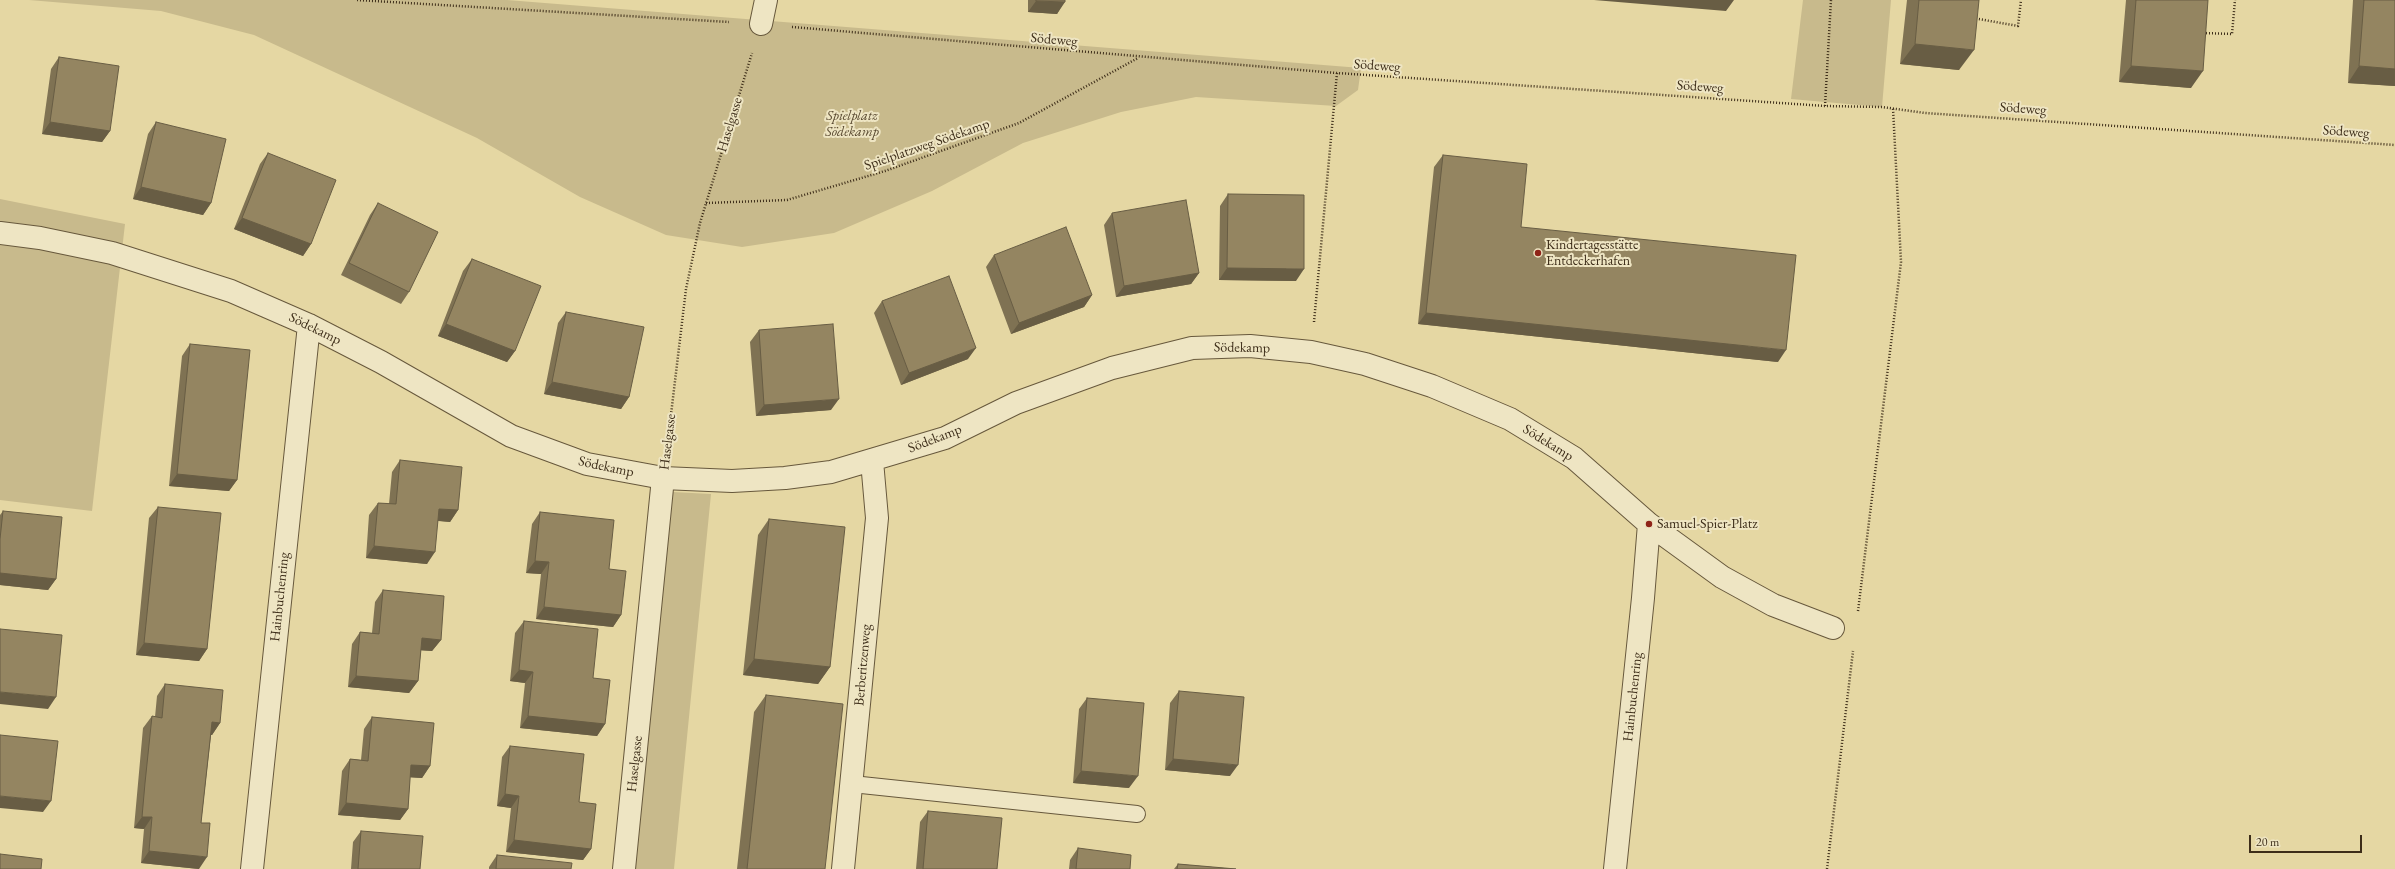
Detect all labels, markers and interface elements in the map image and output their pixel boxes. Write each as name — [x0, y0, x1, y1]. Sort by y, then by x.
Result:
street label: Södeweg — [1030, 30, 1078, 50]
street label: Södeweg — [1353, 56, 1401, 76]
street label: Södeweg — [1676, 77, 1724, 97]
street label: Haselgasse — [714, 96, 746, 154]
street label: Södeweg — [1999, 99, 2047, 119]
park label: Spielplatz Södekamp — [825, 108, 879, 140]
street label: Spielplatzweg Södekamp — [862, 116, 992, 174]
street label: Södeweg — [2322, 122, 2370, 142]
place label: Kindertagesstätte Entdeckerhafen — [1546, 237, 1638, 270]
marker: Kindertagesstätte Entdeckerhafen — [1533, 248, 1543, 258]
street label: Södekamp — [286, 309, 344, 349]
street label: Södekamp — [1214, 339, 1270, 357]
street label: Haselgasse — [656, 413, 680, 471]
street label: Södekamp — [906, 421, 964, 457]
street label: Södekamp — [1520, 421, 1576, 465]
street label: Södekamp — [577, 453, 635, 481]
place label: Samuel-Spier-Platz — [1657, 516, 1758, 532]
marker: Samuel-Spier-Platz — [1644, 519, 1654, 529]
street label: Hainbuchenring — [267, 552, 293, 642]
street label: Berberitzenweg — [851, 623, 875, 707]
street label: Hainbuchenring — [1620, 652, 1646, 742]
street label: Haselgasse — [624, 735, 646, 793]
scale bar — [2251, 827, 2364, 853]
text: 20 m — [2256, 834, 2279, 850]

